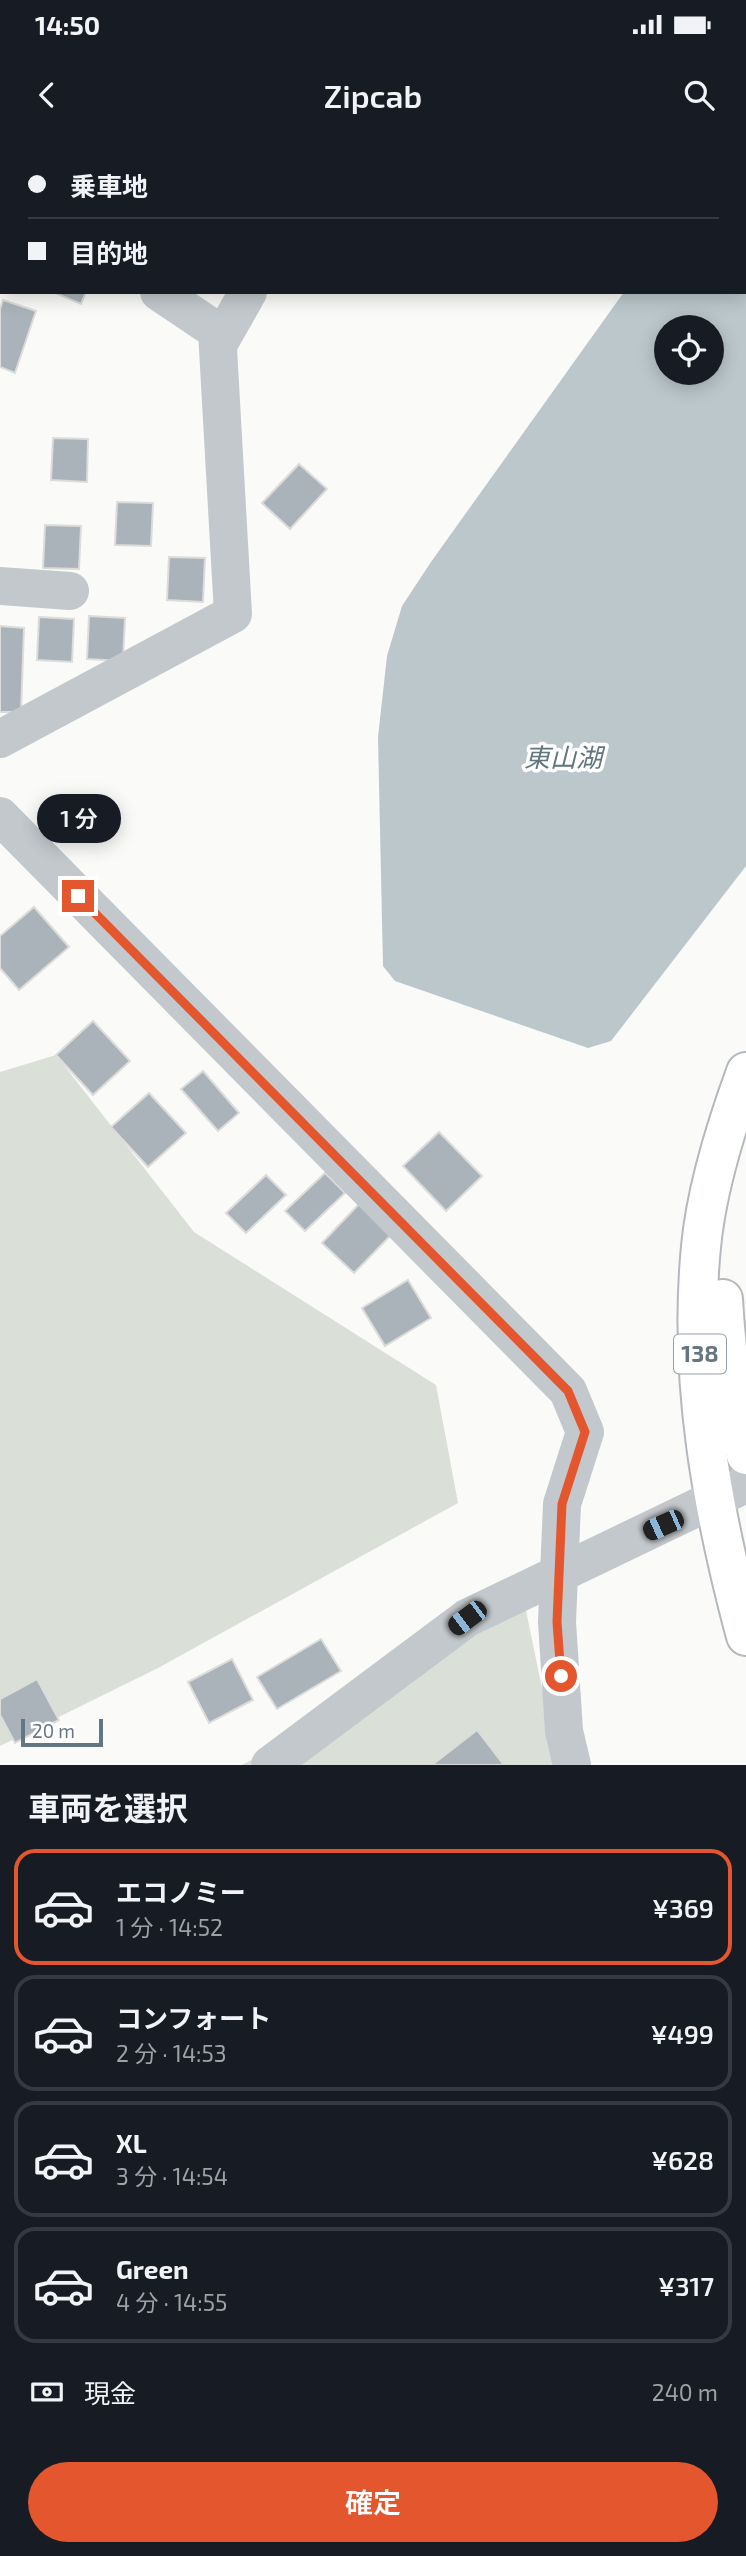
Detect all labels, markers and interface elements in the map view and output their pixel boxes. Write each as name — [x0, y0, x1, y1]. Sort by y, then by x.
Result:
text: 14:50 — [35, 9, 100, 40]
icon: back — [28, 76, 66, 114]
text: Zipcab — [324, 76, 422, 114]
icon: search — [680, 76, 718, 114]
text: 乗車地 — [70, 170, 148, 201]
text: 目的地 — [70, 237, 148, 268]
map controls — [654, 315, 724, 385]
button: locate — [654, 315, 724, 385]
water label: 東山湖 — [524, 741, 606, 772]
callout: 1 分 — [36, 794, 120, 844]
text: 1 分 — [60, 804, 98, 832]
route end — [62, 880, 94, 912]
road number: 138 — [674, 1334, 726, 1373]
car — [640, 1507, 687, 1543]
car — [444, 1597, 491, 1639]
route start — [545, 1660, 577, 1692]
scale bar — [21, 1716, 103, 1748]
text: 20 m — [32, 1719, 75, 1742]
text: 車両を選択 — [28, 1788, 188, 1826]
icon: car — [32, 1876, 95, 1939]
text: エコノミー — [116, 1876, 246, 1907]
text: ¥369 — [652, 1892, 714, 1923]
text: 1 分 · 14:52 — [116, 1913, 223, 1941]
icon: car — [32, 2002, 95, 2065]
text: コンフォート — [116, 2002, 271, 2033]
text: ¥499 — [651, 2018, 714, 2049]
text: 2 分 · 14:53 — [116, 2039, 227, 2067]
text: XL — [116, 2127, 147, 2158]
icon: car — [32, 2128, 95, 2191]
text: ¥628 — [651, 2144, 714, 2175]
text: 3 分 · 14:54 — [116, 2162, 228, 2190]
text: Green — [116, 2253, 189, 2284]
icon: car — [32, 2254, 95, 2317]
text: ¥317 — [658, 2270, 714, 2301]
text: 4 分 · 14:55 — [116, 2288, 227, 2316]
icon: cash — [28, 2373, 66, 2411]
text: 現金 — [84, 2377, 136, 2408]
text: 240 m — [652, 2378, 718, 2406]
button: 確定 — [28, 2462, 718, 2542]

